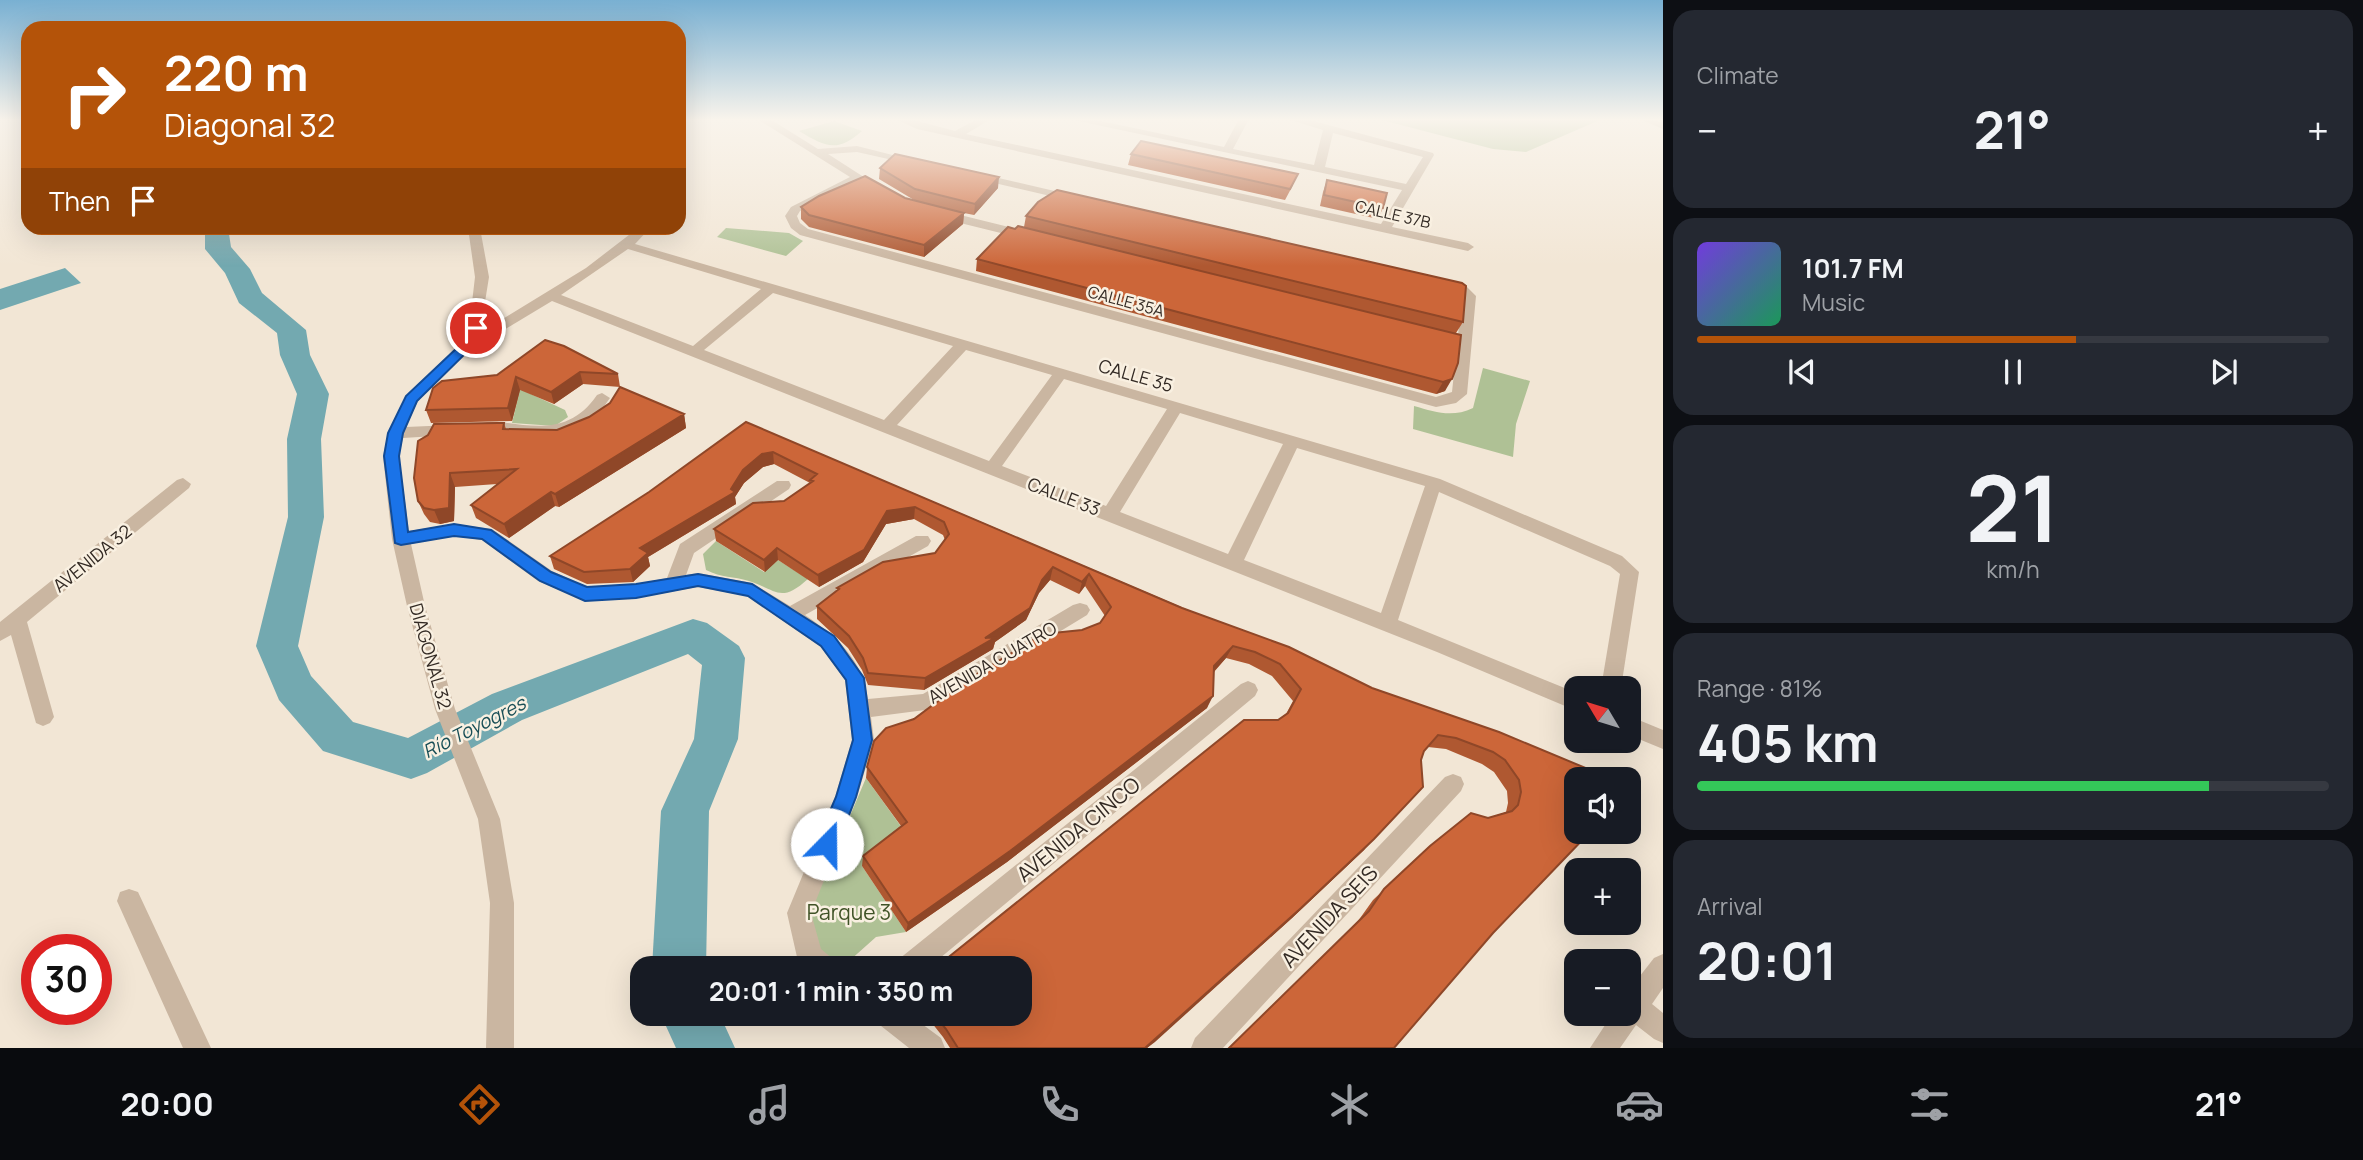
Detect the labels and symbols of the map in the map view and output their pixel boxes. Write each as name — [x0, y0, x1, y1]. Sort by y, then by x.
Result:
street label: CALLE 37B — [1353, 195, 1433, 233]
street label: CALLE 35A — [1085, 280, 1167, 322]
pin — [446, 298, 506, 358]
street label: CALLE 35 — [1096, 353, 1176, 397]
street label: CALLE 33 — [1024, 471, 1104, 521]
street label: AVENIDA 32 — [48, 519, 136, 597]
street label: DIAGONAL 32 — [404, 600, 458, 712]
street label: AVENIDA CUATRO — [923, 615, 1061, 709]
north arrow — [1564, 676, 1642, 752]
water label: Río Toyogres — [418, 689, 532, 764]
street label: AVENIDA CINCO — [1010, 770, 1146, 888]
position arrow — [790, 807, 864, 881]
street label: AVENIDA SEIS — [1275, 859, 1384, 973]
park label: Parque 3 — [807, 898, 891, 926]
speed limit sign: 30 — [21, 934, 112, 1025]

